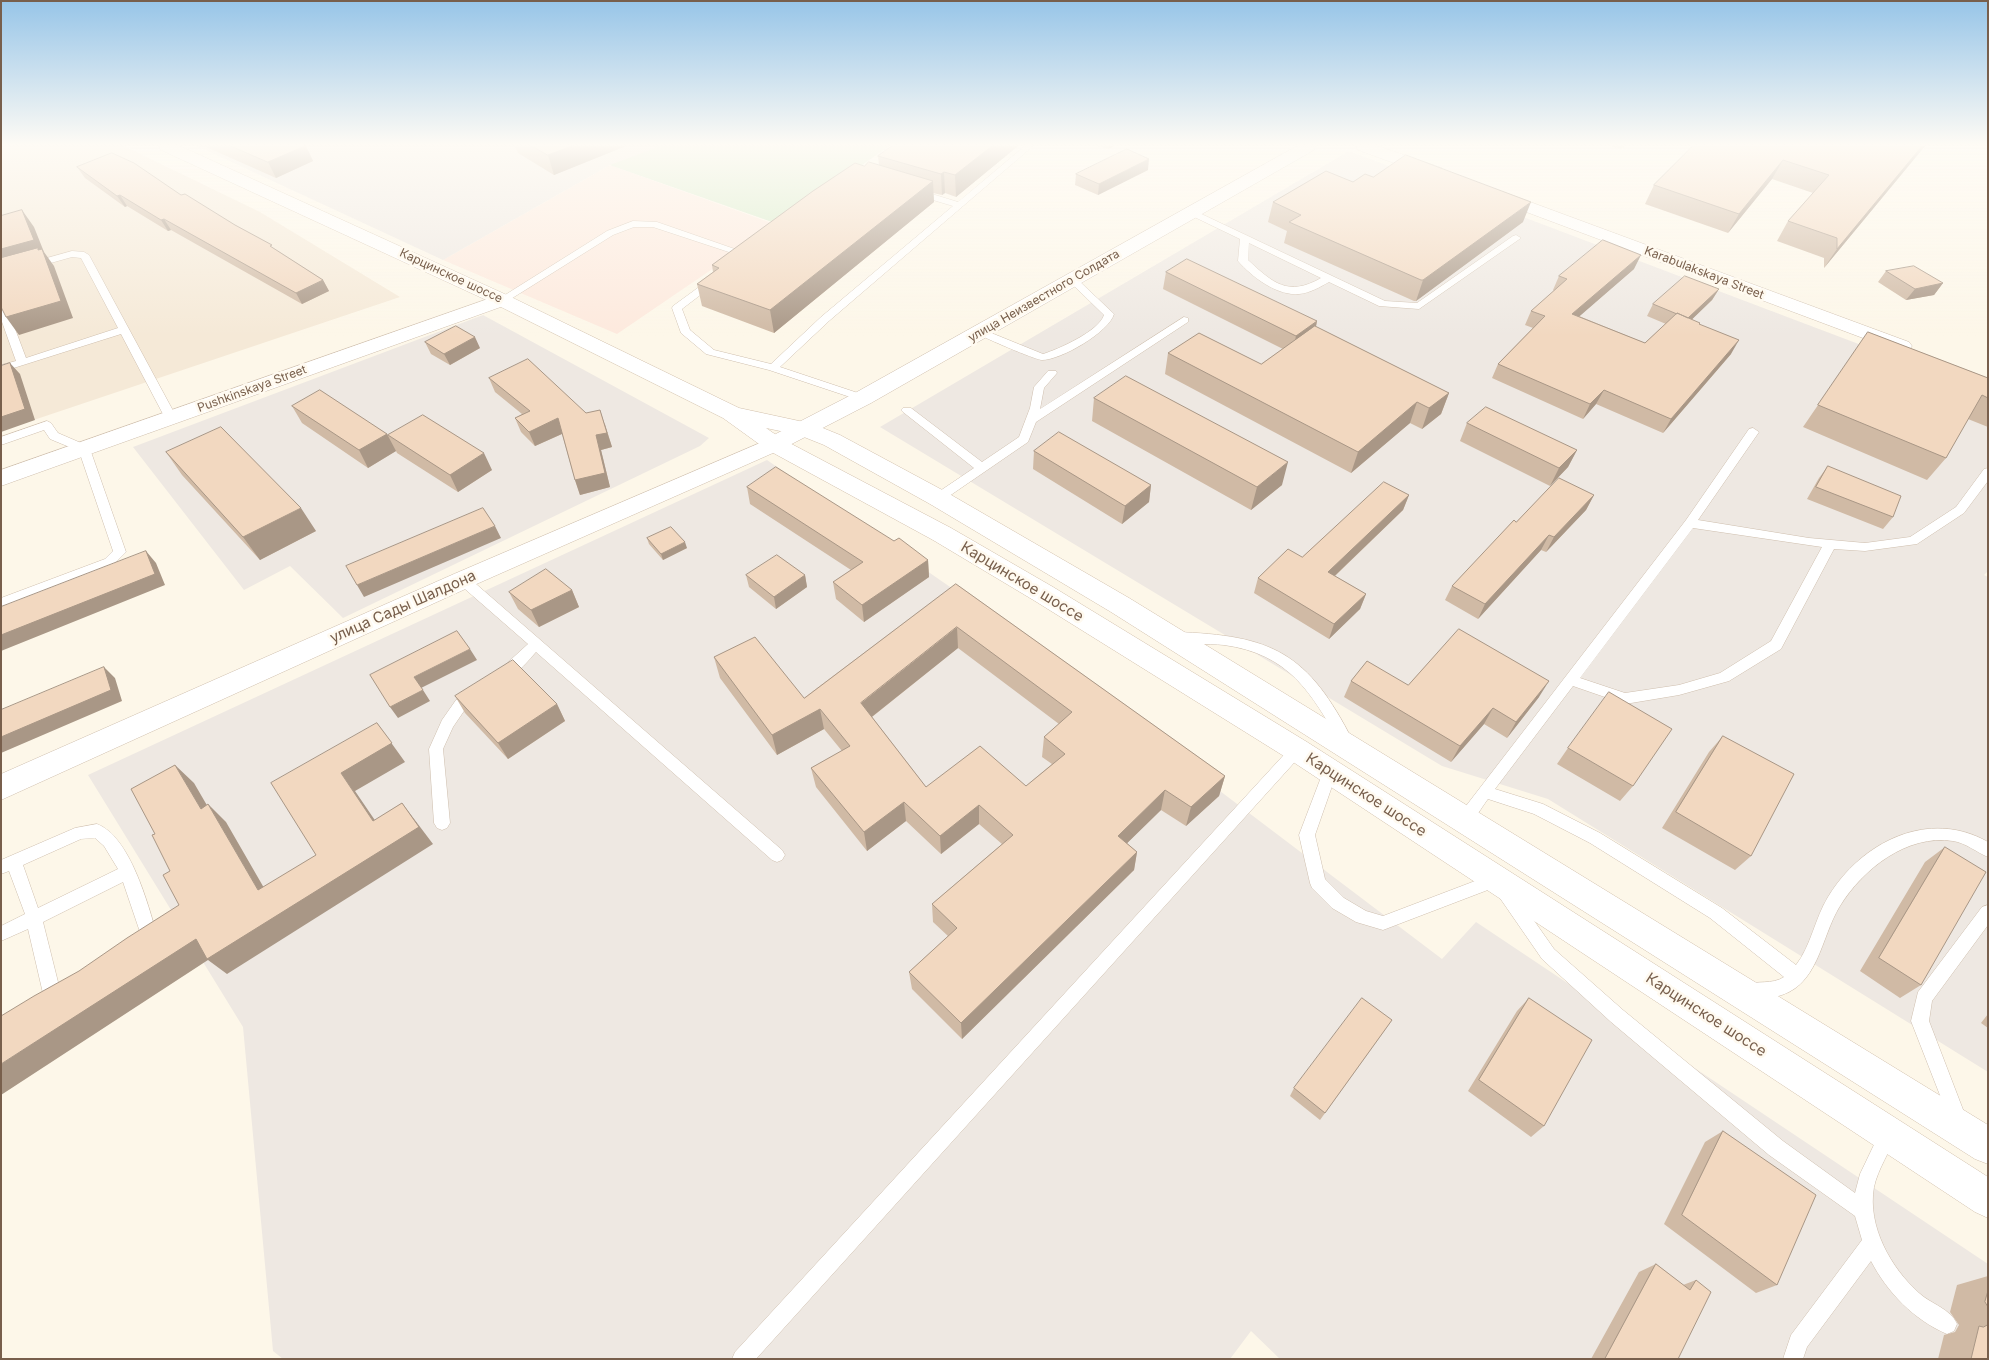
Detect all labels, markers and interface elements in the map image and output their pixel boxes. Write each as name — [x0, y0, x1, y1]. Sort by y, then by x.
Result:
street label: Karabulakskaya Street — [1642, 244, 1766, 302]
street label: Карцинское шоссе — [397, 246, 505, 306]
street label: улица Неизвестного Солдата — [966, 247, 1122, 345]
street label: Pushkinskaya Street — [196, 363, 308, 415]
street label: Карцинское шоссе — [957, 538, 1087, 626]
street label: улица Сады Шалдона — [327, 567, 479, 647]
street label: Карцинское шоссе — [1302, 749, 1430, 841]
street label: Карцинское шоссе — [1642, 969, 1770, 1061]

